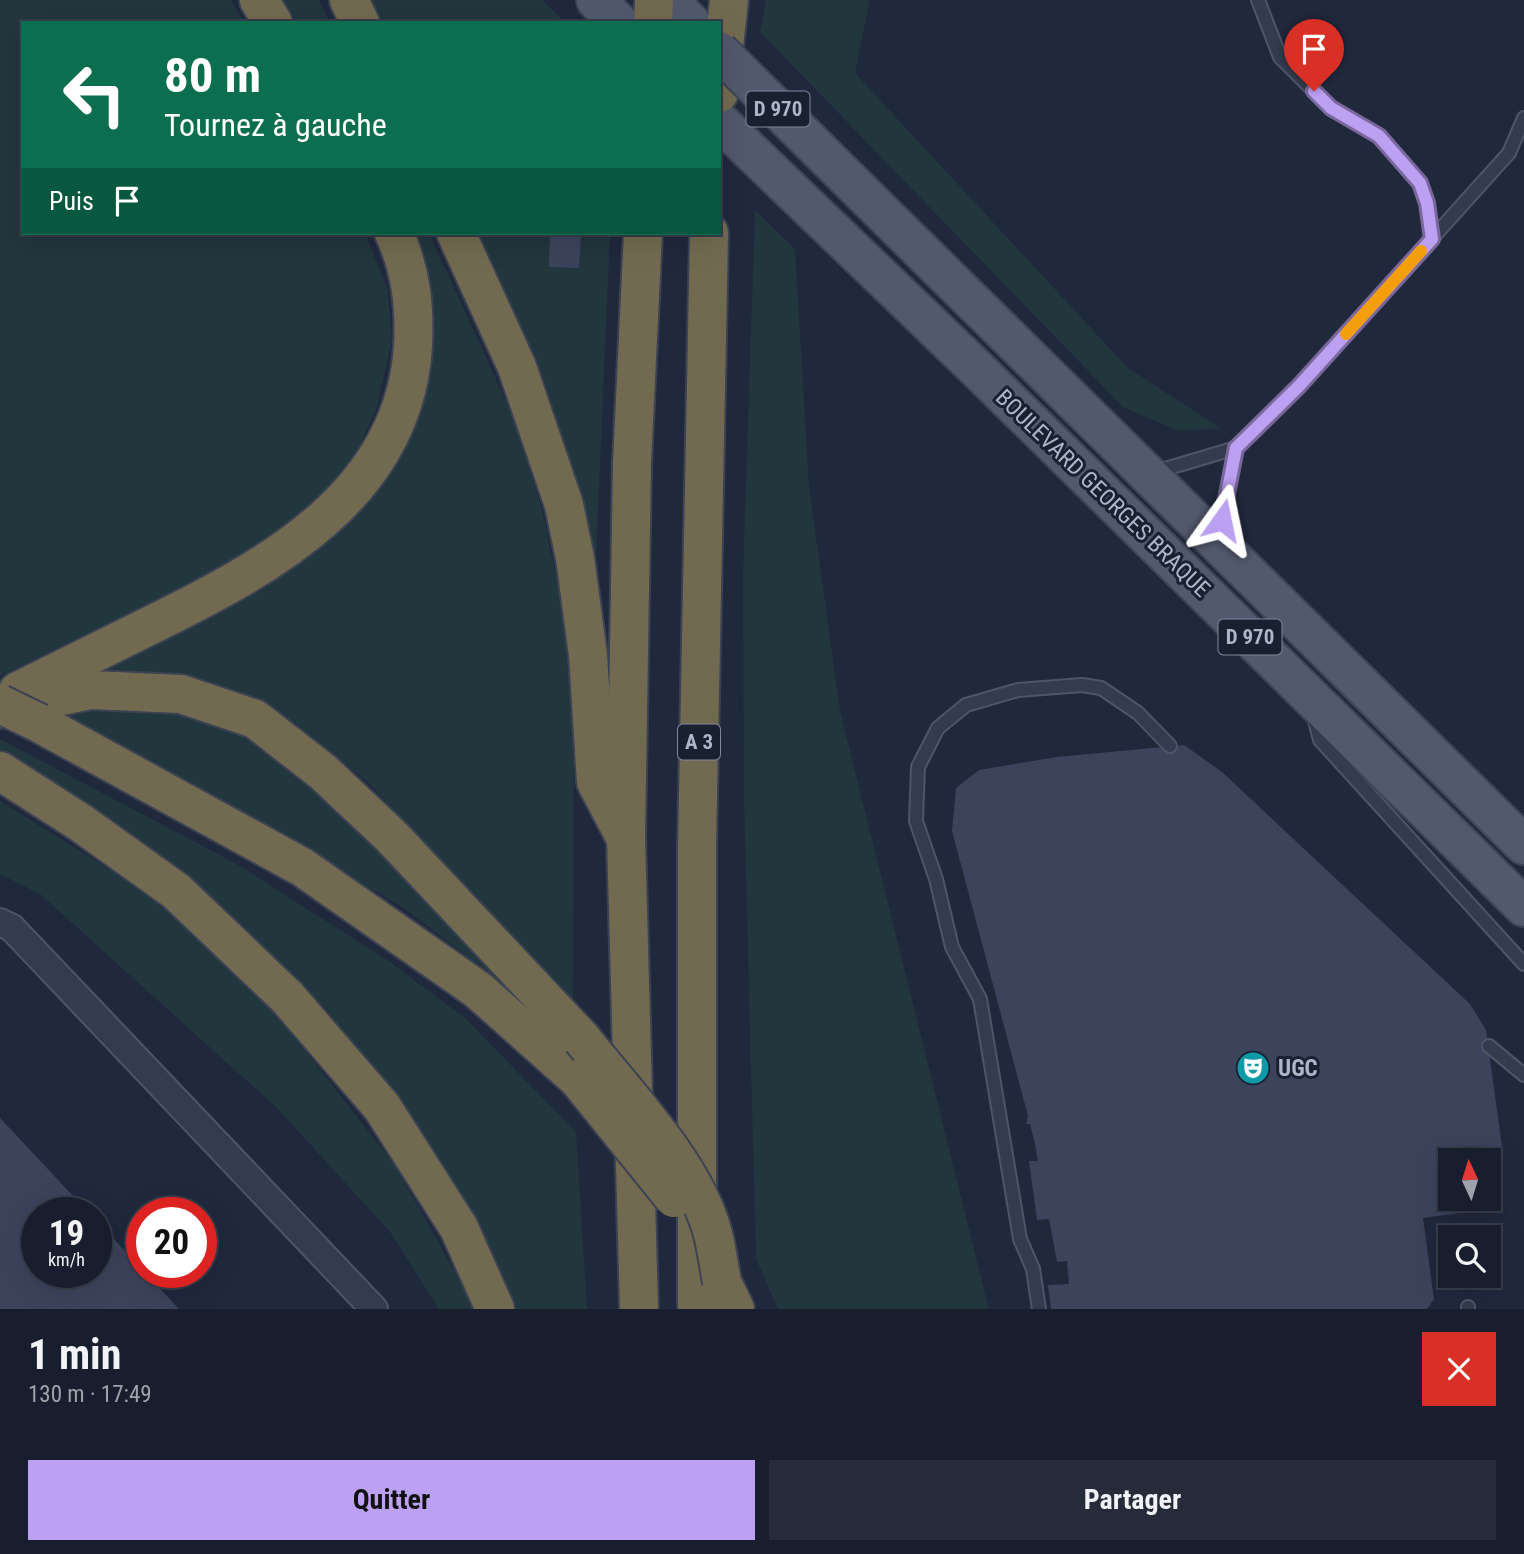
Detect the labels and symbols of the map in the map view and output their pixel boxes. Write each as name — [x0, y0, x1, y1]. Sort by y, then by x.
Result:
pin — [1284, 19, 1344, 91]
road number: D 970 — [746, 92, 810, 126]
street label: BOULEVARD GEORGES BRAQUE — [990, 384, 1215, 603]
position arrow — [1185, 483, 1259, 557]
road number: D 970 — [1218, 620, 1282, 654]
road number: A 3 — [678, 724, 720, 760]
theatre icon: UGC — [1234, 1049, 1272, 1087]
place label: UGC — [1278, 1055, 1318, 1082]
north arrow — [1438, 1148, 1502, 1211]
speed limit sign: 20 — [126, 1197, 217, 1288]

